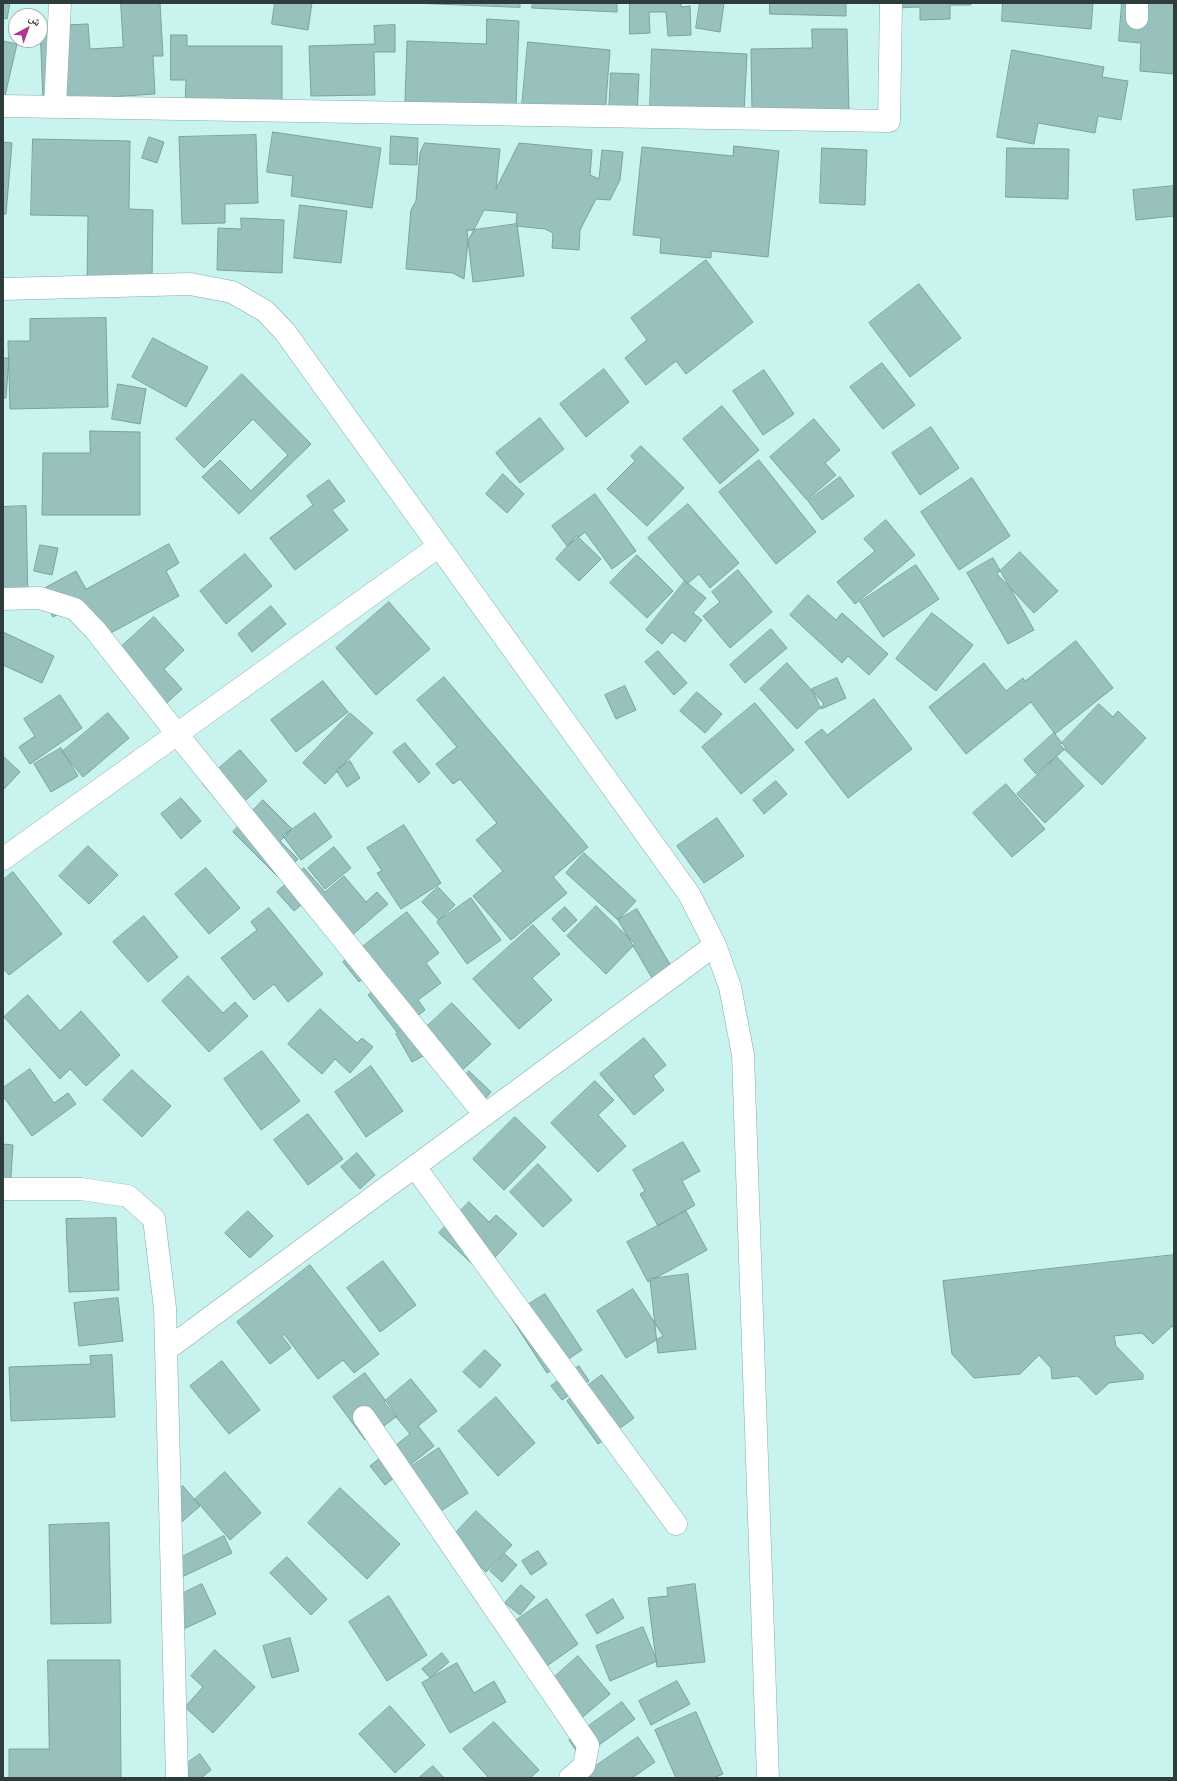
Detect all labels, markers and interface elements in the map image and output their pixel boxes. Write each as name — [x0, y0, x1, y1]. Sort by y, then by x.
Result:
north arrow — [8, 8, 48, 48]
text: ش — [26, 11, 44, 29]

